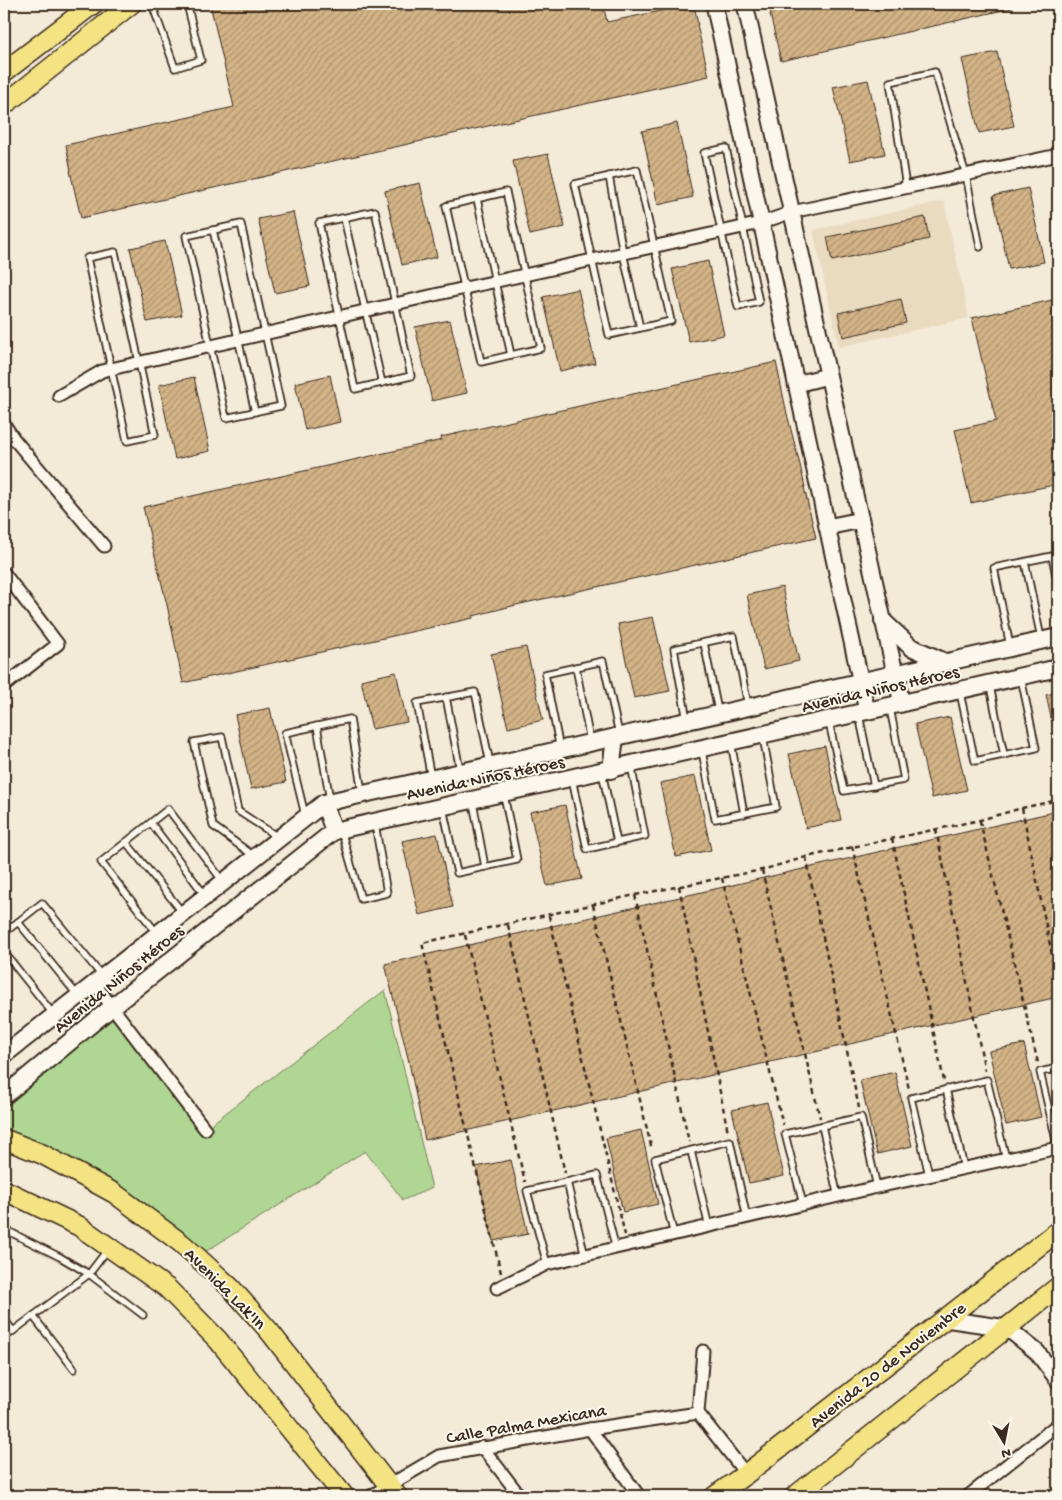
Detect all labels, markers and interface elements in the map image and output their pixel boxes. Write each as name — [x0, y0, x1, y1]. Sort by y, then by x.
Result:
street label: Avenida Niños Héroes — [800, 662, 963, 719]
street label: Avenida Niños Héroes — [405, 752, 568, 806]
street label: Avenida Niños Héroes — [51, 920, 190, 1039]
street label: Avenida Lak'In — [179, 1244, 270, 1335]
street label: Avenida 20 de Noviembre — [806, 1298, 971, 1434]
street label: Calle Palma Mexicana — [445, 1401, 609, 1450]
north arrow — [980, 1418, 1030, 1468]
text: N — [1000, 1443, 1012, 1462]

